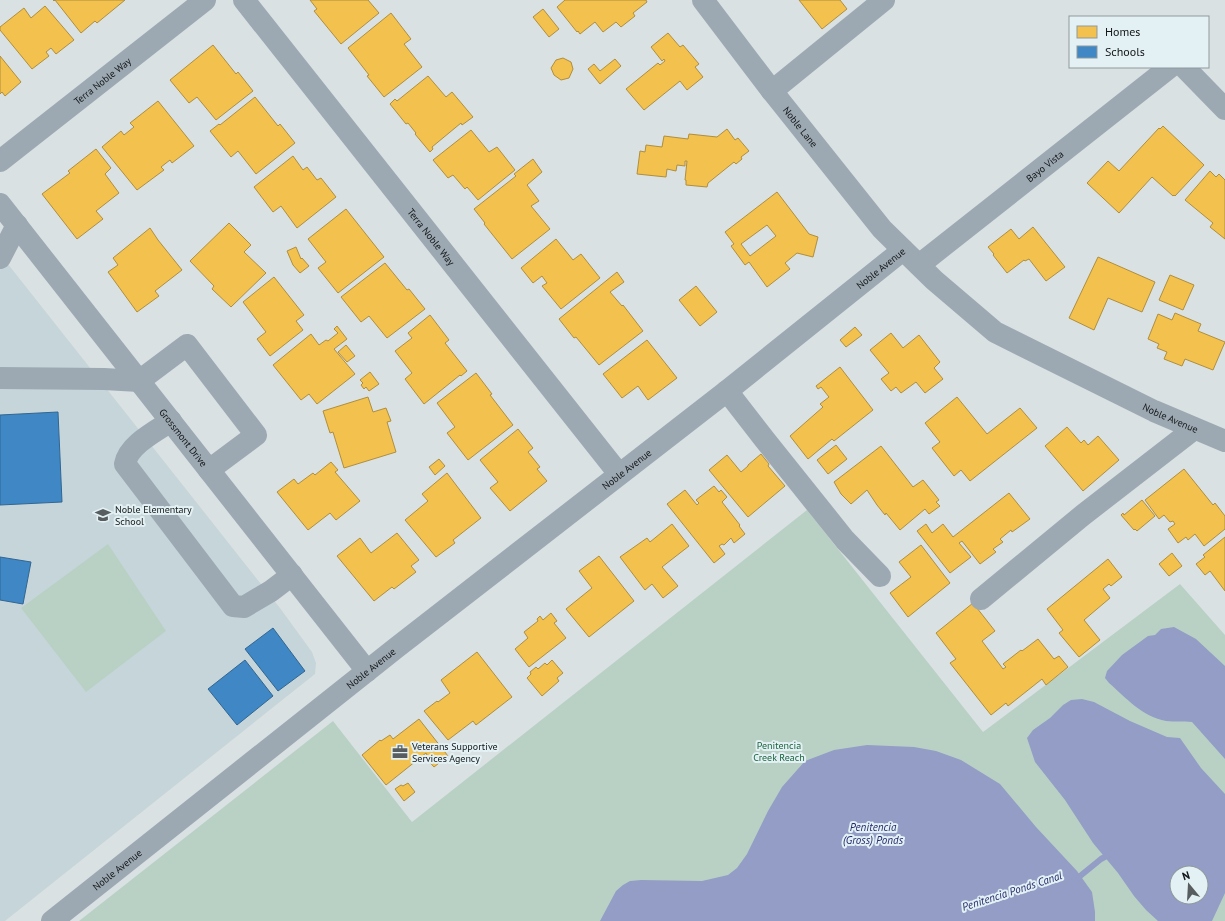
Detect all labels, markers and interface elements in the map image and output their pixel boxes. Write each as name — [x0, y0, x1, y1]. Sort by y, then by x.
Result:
legend — [1069, 16, 1209, 68]
text: Homes — [1105, 24, 1140, 39]
text: Schools — [1105, 44, 1145, 59]
street label: Terra Noble Way — [71, 54, 134, 107]
street label: Noble Lane — [780, 104, 821, 150]
street label: Bayo Vista — [1023, 147, 1066, 185]
street label: Terra Noble Way — [405, 206, 458, 268]
street label: Noble Avenue — [853, 244, 908, 292]
street label: Noble Avenue — [1141, 400, 1200, 435]
street label: Grossmont Drive — [157, 406, 211, 469]
street label: Noble Avenue — [599, 446, 654, 492]
place label: Noble Elementary School — [115, 503, 192, 528]
school or university icon: Noble Elementary School — [94, 506, 112, 524]
street label: Noble Avenue — [344, 645, 398, 691]
park label: Penitencia Creek Reach — [753, 739, 805, 764]
place label: Veterans Supportive Services Agency — [411, 740, 498, 765]
office icon: Veterans Supportive Services Agency — [391, 743, 409, 761]
water label: Penitencia (Gross) Ponds — [843, 820, 904, 847]
street label: Noble Avenue — [90, 846, 144, 893]
north arrow — [1169, 865, 1209, 905]
water label: Penitencia Ponds Canal — [960, 868, 1064, 914]
text: N — [1180, 868, 1192, 883]

